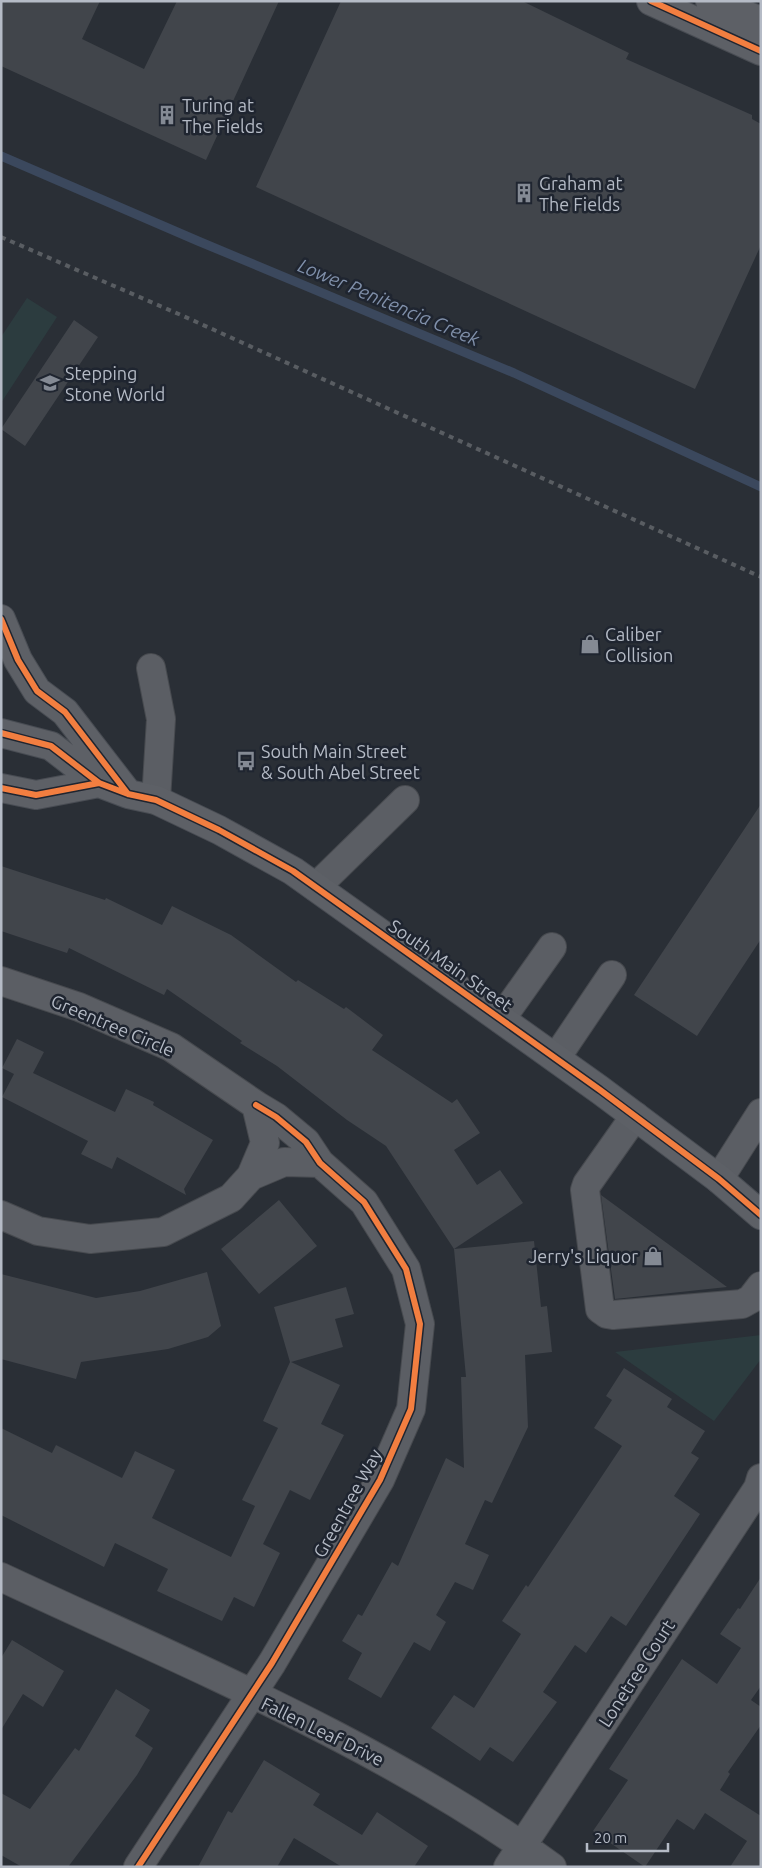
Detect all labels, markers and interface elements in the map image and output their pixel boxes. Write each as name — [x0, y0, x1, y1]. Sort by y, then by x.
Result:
place label: Turing at The Fields — [182, 95, 263, 136]
building icon: Turing at The Fields — [156, 104, 178, 126]
place label: Graham at The Fields — [539, 173, 623, 214]
building icon: Graham at The Fields — [513, 182, 535, 204]
water label: Lower Penitencia Creek — [295, 254, 483, 350]
place label: Stepping Stone World — [65, 363, 165, 404]
school or university icon: Stepping Stone World — [39, 372, 61, 394]
place label: Caliber Collision — [605, 624, 673, 665]
shop icon: Caliber Collision — [579, 633, 601, 655]
place label: South Main Street & South Abel Street — [261, 741, 420, 782]
bus stop icon: South Main Street & South Abel Street — [235, 750, 257, 772]
street label: South Main Street — [386, 915, 516, 1015]
street label: Greentree Circle — [48, 990, 178, 1060]
shop icon: Jerry's Liquor — [642, 1245, 664, 1267]
place label: Jerry's Liquor — [529, 1246, 638, 1266]
street label: Greentree Way — [309, 1445, 385, 1561]
street label: Lonetree Court — [594, 1616, 678, 1730]
street label: Fallen Leaf Drive — [259, 1693, 387, 1769]
scale bar — [587, 1820, 668, 1852]
text: 20 m — [594, 1829, 627, 1846]

